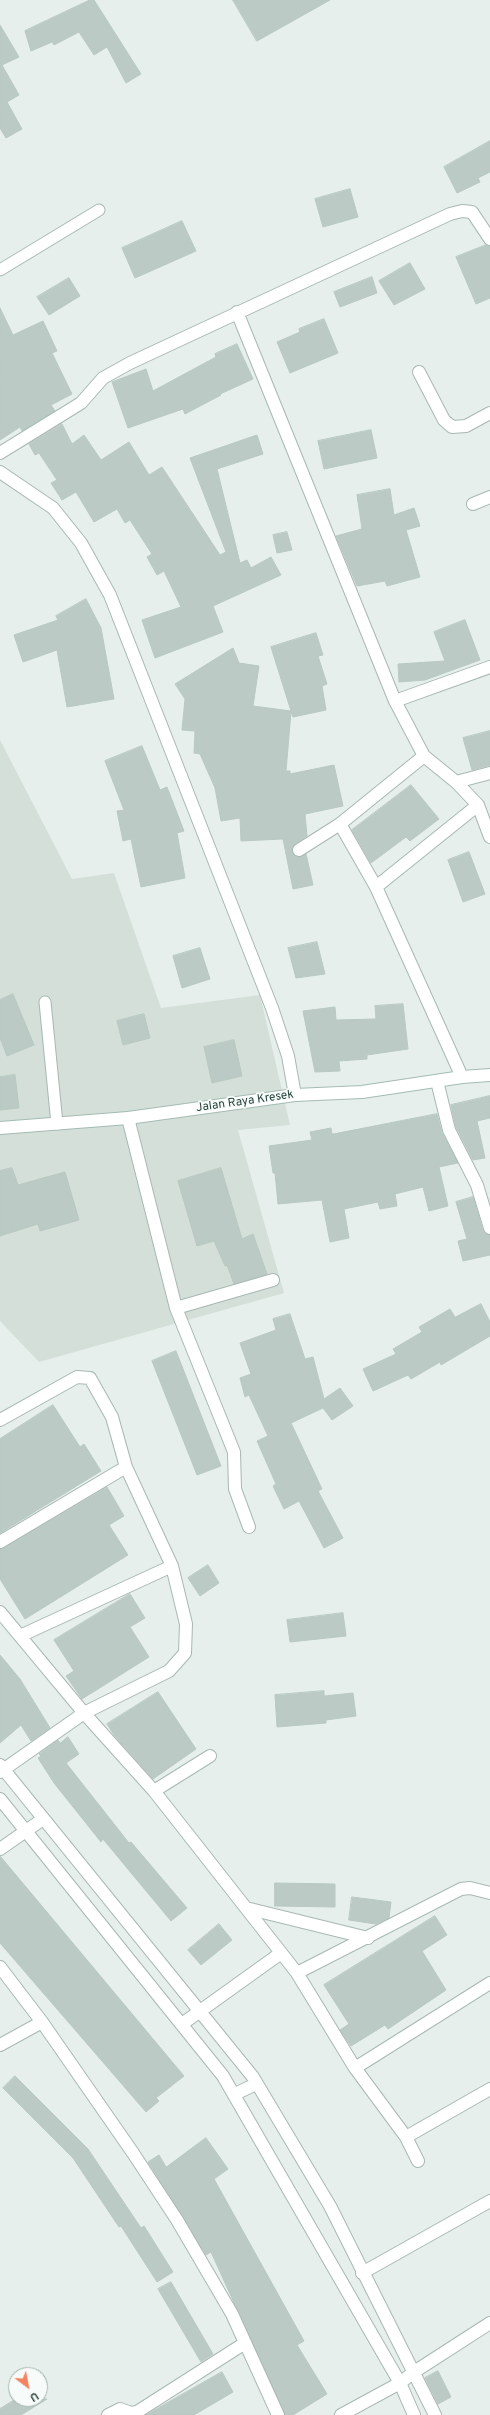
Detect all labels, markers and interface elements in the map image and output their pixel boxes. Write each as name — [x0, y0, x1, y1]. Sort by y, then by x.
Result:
street label: Jalan Raya Kresek — [195, 1088, 295, 1116]
north arrow — [8, 2367, 48, 2407]
text: U — [27, 2388, 41, 2404]

